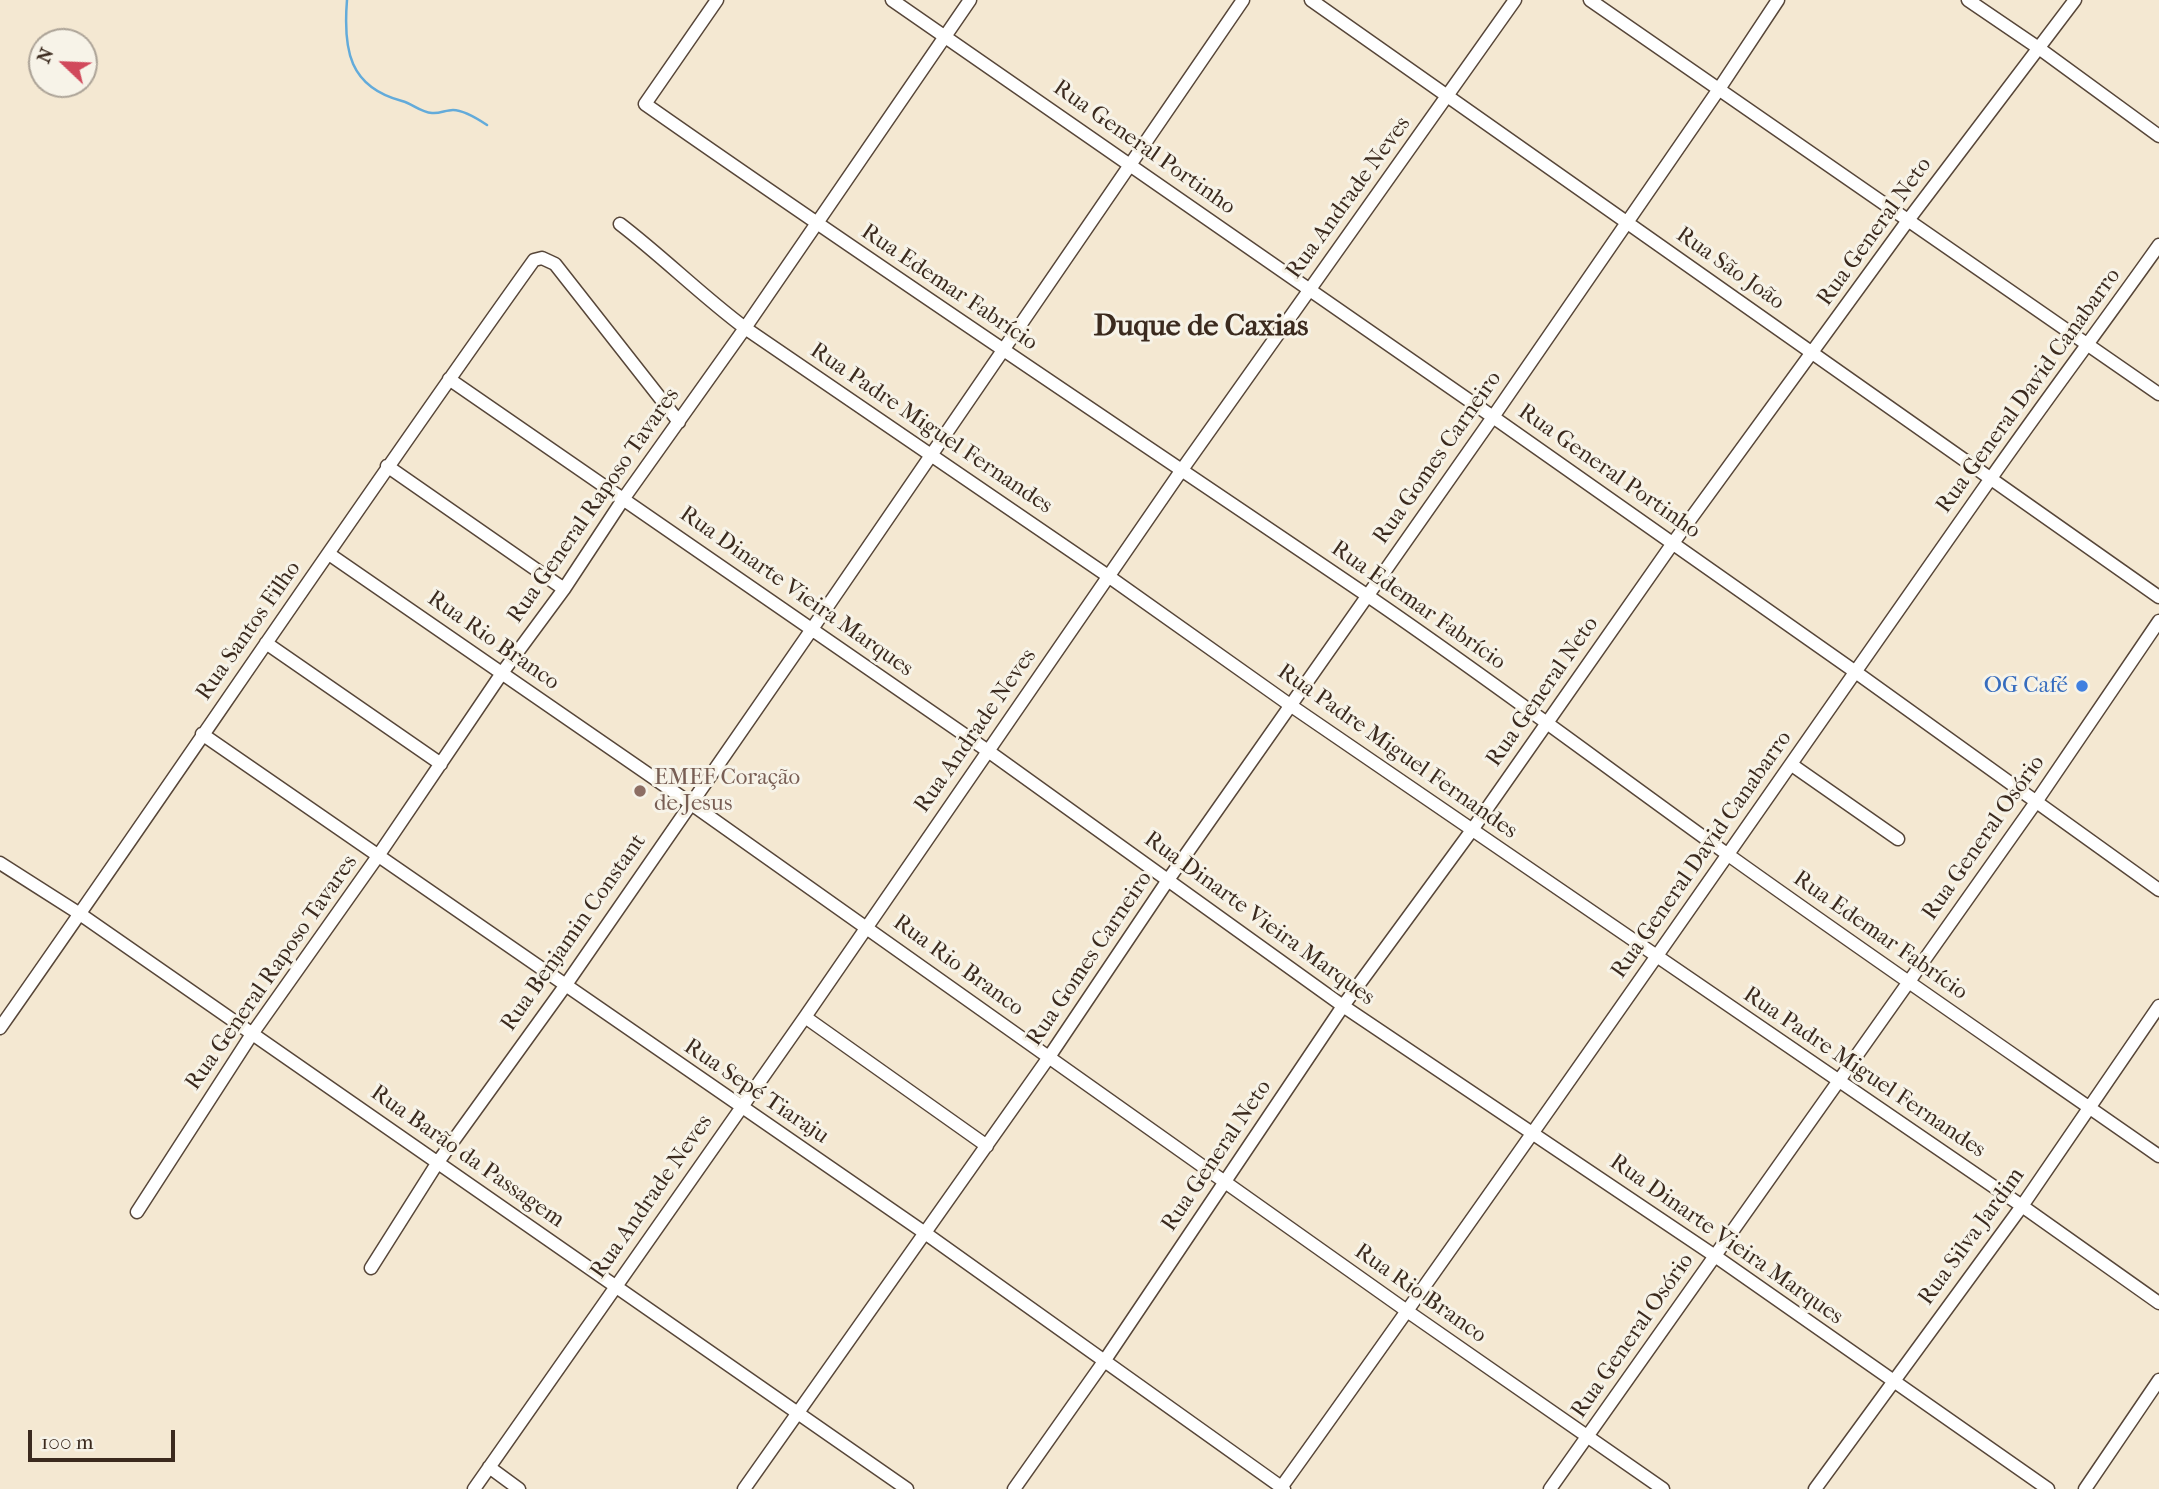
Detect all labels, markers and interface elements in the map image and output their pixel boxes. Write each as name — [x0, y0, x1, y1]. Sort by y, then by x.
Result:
north arrow — [28, 28, 98, 98]
text: N — [33, 45, 58, 67]
street label: Rua General Portinho — [1047, 75, 1241, 221]
street label: Rua Andrade Neves — [1281, 111, 1417, 285]
street label: Rua General Neto — [1812, 152, 1938, 312]
street label: Rua Edemar Fabrício — [856, 219, 1042, 357]
street label: Rua São João — [1670, 222, 1790, 316]
street label: Rua General David Canabarro — [1931, 263, 2127, 519]
district label: Duque de Caxias — [1094, 310, 1308, 346]
street label: Rua Padre Miguel Fernandes — [804, 337, 1058, 521]
street label: Rua Gomes Carneiro — [1368, 366, 1508, 550]
street label: Rua General Raposo Tavares — [502, 383, 686, 629]
street label: Rua General Portinho — [1512, 399, 1706, 545]
street label: Rua Dinarte Vieira Marques — [674, 501, 918, 683]
street label: Rua Edemar Fabrício — [1325, 535, 1511, 677]
street label: Rua Santos Filho — [191, 556, 307, 706]
street label: Rua Rio Branco — [422, 585, 564, 697]
street label: Rua General Neto — [1481, 612, 1605, 772]
street label: Rua Andrade Neves — [909, 644, 1043, 818]
street label: Rua Padre Miguel Fernandes — [1272, 658, 1522, 846]
place label: OG Café — [1984, 672, 2068, 700]
marker: OG Café — [2074, 678, 2090, 694]
street label: Rua General David Canabarro — [1606, 726, 1798, 984]
street label: Rua General Osório — [1917, 750, 2051, 926]
place label: EMEF Coração de Jesus — [654, 764, 800, 818]
marker: EMEF Coração de Jesus — [632, 783, 648, 799]
street label: Rua Dinarte Vieira Marques — [1138, 826, 1380, 1012]
street label: Rua Benjamin Constant — [495, 829, 653, 1037]
street label: Rua General Raposo Tavares — [180, 850, 364, 1096]
street label: Rua Edemar Fabrício — [1787, 865, 1973, 1007]
street label: Rua Gomes Carneiro — [1021, 866, 1159, 1052]
street label: Rua Rio Branco — [887, 909, 1029, 1023]
street label: Rua Padre Miguel Fernandes — [1737, 981, 1991, 1165]
street label: Rua Sepé Tiaraju — [678, 1033, 834, 1151]
street label: Rua General Neto — [1156, 1075, 1278, 1237]
street label: Rua Barão da Passagem — [365, 1080, 569, 1234]
street label: Rua Andrade Neves — [585, 1110, 719, 1284]
street label: Rua Dinarte Vieira Marques — [1604, 1149, 1848, 1331]
street label: Rua Silva Jardim — [1913, 1163, 2031, 1311]
street label: Rua Rio Branco — [1349, 1238, 1491, 1350]
street label: Rua General Osório — [1566, 1248, 1700, 1424]
scale bar — [32, 1416, 178, 1460]
text: 100 m — [41, 1430, 94, 1454]

